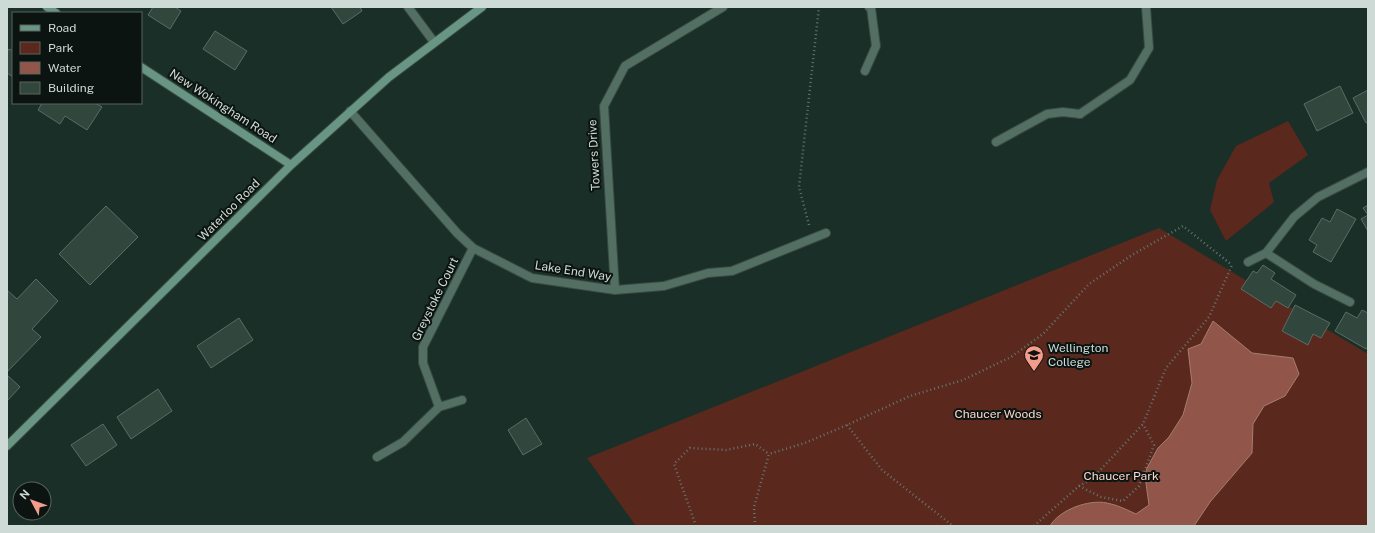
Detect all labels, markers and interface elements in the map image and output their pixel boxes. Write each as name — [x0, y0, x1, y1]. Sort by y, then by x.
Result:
legend — [12, 12, 142, 104]
text: Road — [48, 21, 76, 35]
text: Park — [48, 41, 74, 55]
text: Water — [48, 61, 82, 75]
street label: New Wokingham Road — [167, 66, 279, 146]
text: Building — [48, 81, 94, 95]
street label: Towers Drive — [585, 119, 603, 191]
street label: Waterloo Road — [195, 176, 263, 244]
street label: Greystoke Court — [409, 255, 461, 343]
street label: Lake End Way — [534, 258, 613, 284]
place label: Wellington College — [1048, 341, 1109, 369]
school or university icon: Wellington College — [1023, 344, 1045, 372]
park label: Chaucer Woods — [954, 407, 1042, 421]
park label: Chaucer Park — [1083, 469, 1159, 483]
north arrow — [12, 481, 52, 521]
text: N — [17, 487, 32, 502]

